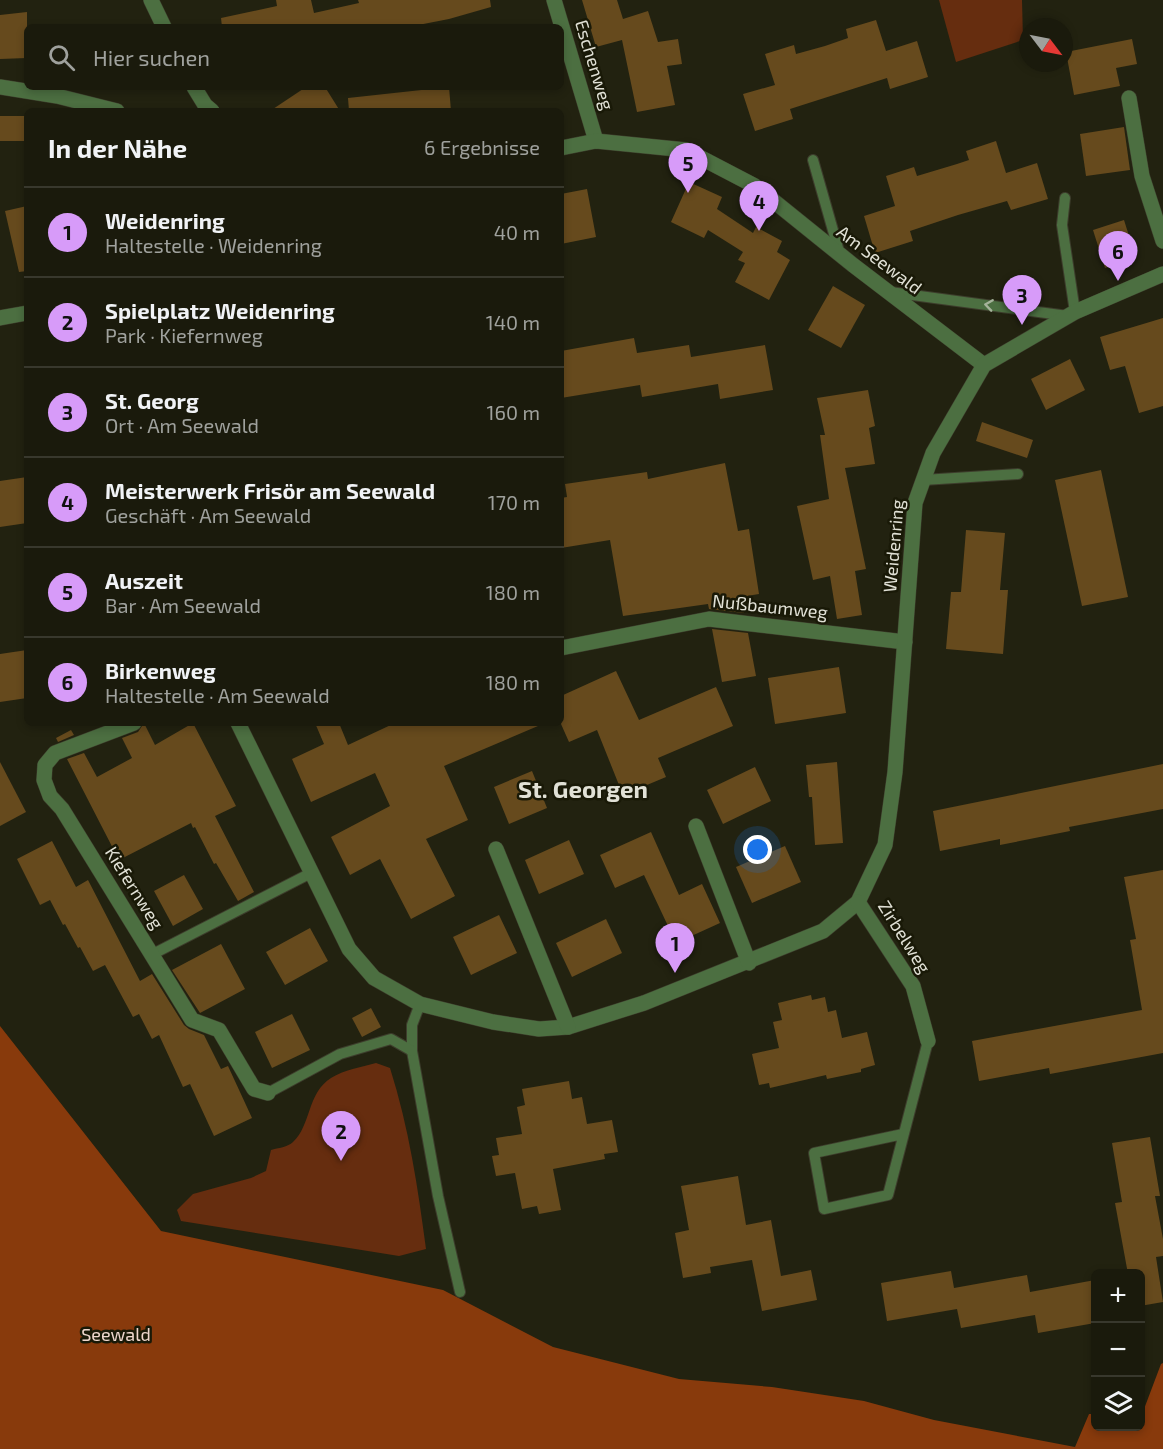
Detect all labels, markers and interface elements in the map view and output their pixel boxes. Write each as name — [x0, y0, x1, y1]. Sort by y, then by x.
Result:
street label: Eschenweg — [571, 17, 619, 112]
north arrow — [1019, 18, 1073, 72]
search box — [24, 24, 564, 90]
icon: search — [45, 41, 78, 74]
text: Hier suchen — [93, 44, 210, 70]
text: In der Nähe — [48, 132, 187, 163]
text: 6 Ergebnisse — [424, 135, 540, 159]
pin: 5 — [668, 144, 708, 193]
pin: 4 — [740, 182, 778, 231]
text: Weidenring — [105, 207, 225, 233]
text: 1 — [63, 220, 72, 244]
text: 40 m — [494, 220, 540, 244]
street label: Am Seewald — [833, 220, 926, 298]
pin: 6 — [1098, 232, 1138, 281]
text: Haltestelle · Weidenring — [105, 233, 322, 257]
pin: 3 — [1002, 276, 1042, 325]
text: Spielplatz Weidenring — [105, 297, 335, 323]
one-way arrow — [984, 300, 993, 312]
text: 2 — [62, 310, 73, 334]
text: 140 m — [486, 310, 540, 334]
text: Park · Kiefernweg — [105, 323, 263, 347]
text: St. Georg — [105, 387, 199, 413]
text: 3 — [62, 400, 73, 424]
text: 160 m — [487, 400, 540, 424]
text: Ort · Am Seewald — [105, 413, 259, 437]
text: Meisterwerk Frisör am Seewald — [105, 477, 435, 503]
text: 4 — [61, 490, 74, 514]
text: 170 m — [488, 490, 540, 514]
street label: Weidenring — [878, 498, 908, 593]
text: Geschäft · Am Seewald — [105, 503, 311, 527]
text: Auszeit — [105, 567, 183, 593]
text: 5 — [62, 580, 73, 604]
text: 180 m — [486, 580, 540, 604]
street label: Nußbaumweg — [711, 589, 829, 623]
text: Bar · Am Seewald — [105, 593, 261, 617]
text: Birkenweg — [105, 657, 216, 683]
text: 6 — [62, 670, 73, 694]
text: 180 m — [486, 670, 540, 694]
text: Haltestelle · Am Seewald — [105, 683, 330, 707]
district label: St. Georgen — [518, 774, 648, 803]
your location — [743, 835, 772, 864]
street label: Kiefernweg — [101, 842, 169, 933]
street label: Zirbelweg — [874, 896, 936, 977]
pin: 1 — [656, 924, 694, 973]
pin: 2 — [322, 1112, 360, 1161]
map controls — [1091, 1269, 1145, 1431]
button: + — [1091, 1269, 1145, 1323]
park label: Seewald — [81, 1323, 151, 1345]
button: − — [1091, 1323, 1145, 1377]
button: layers — [1091, 1377, 1145, 1431]

